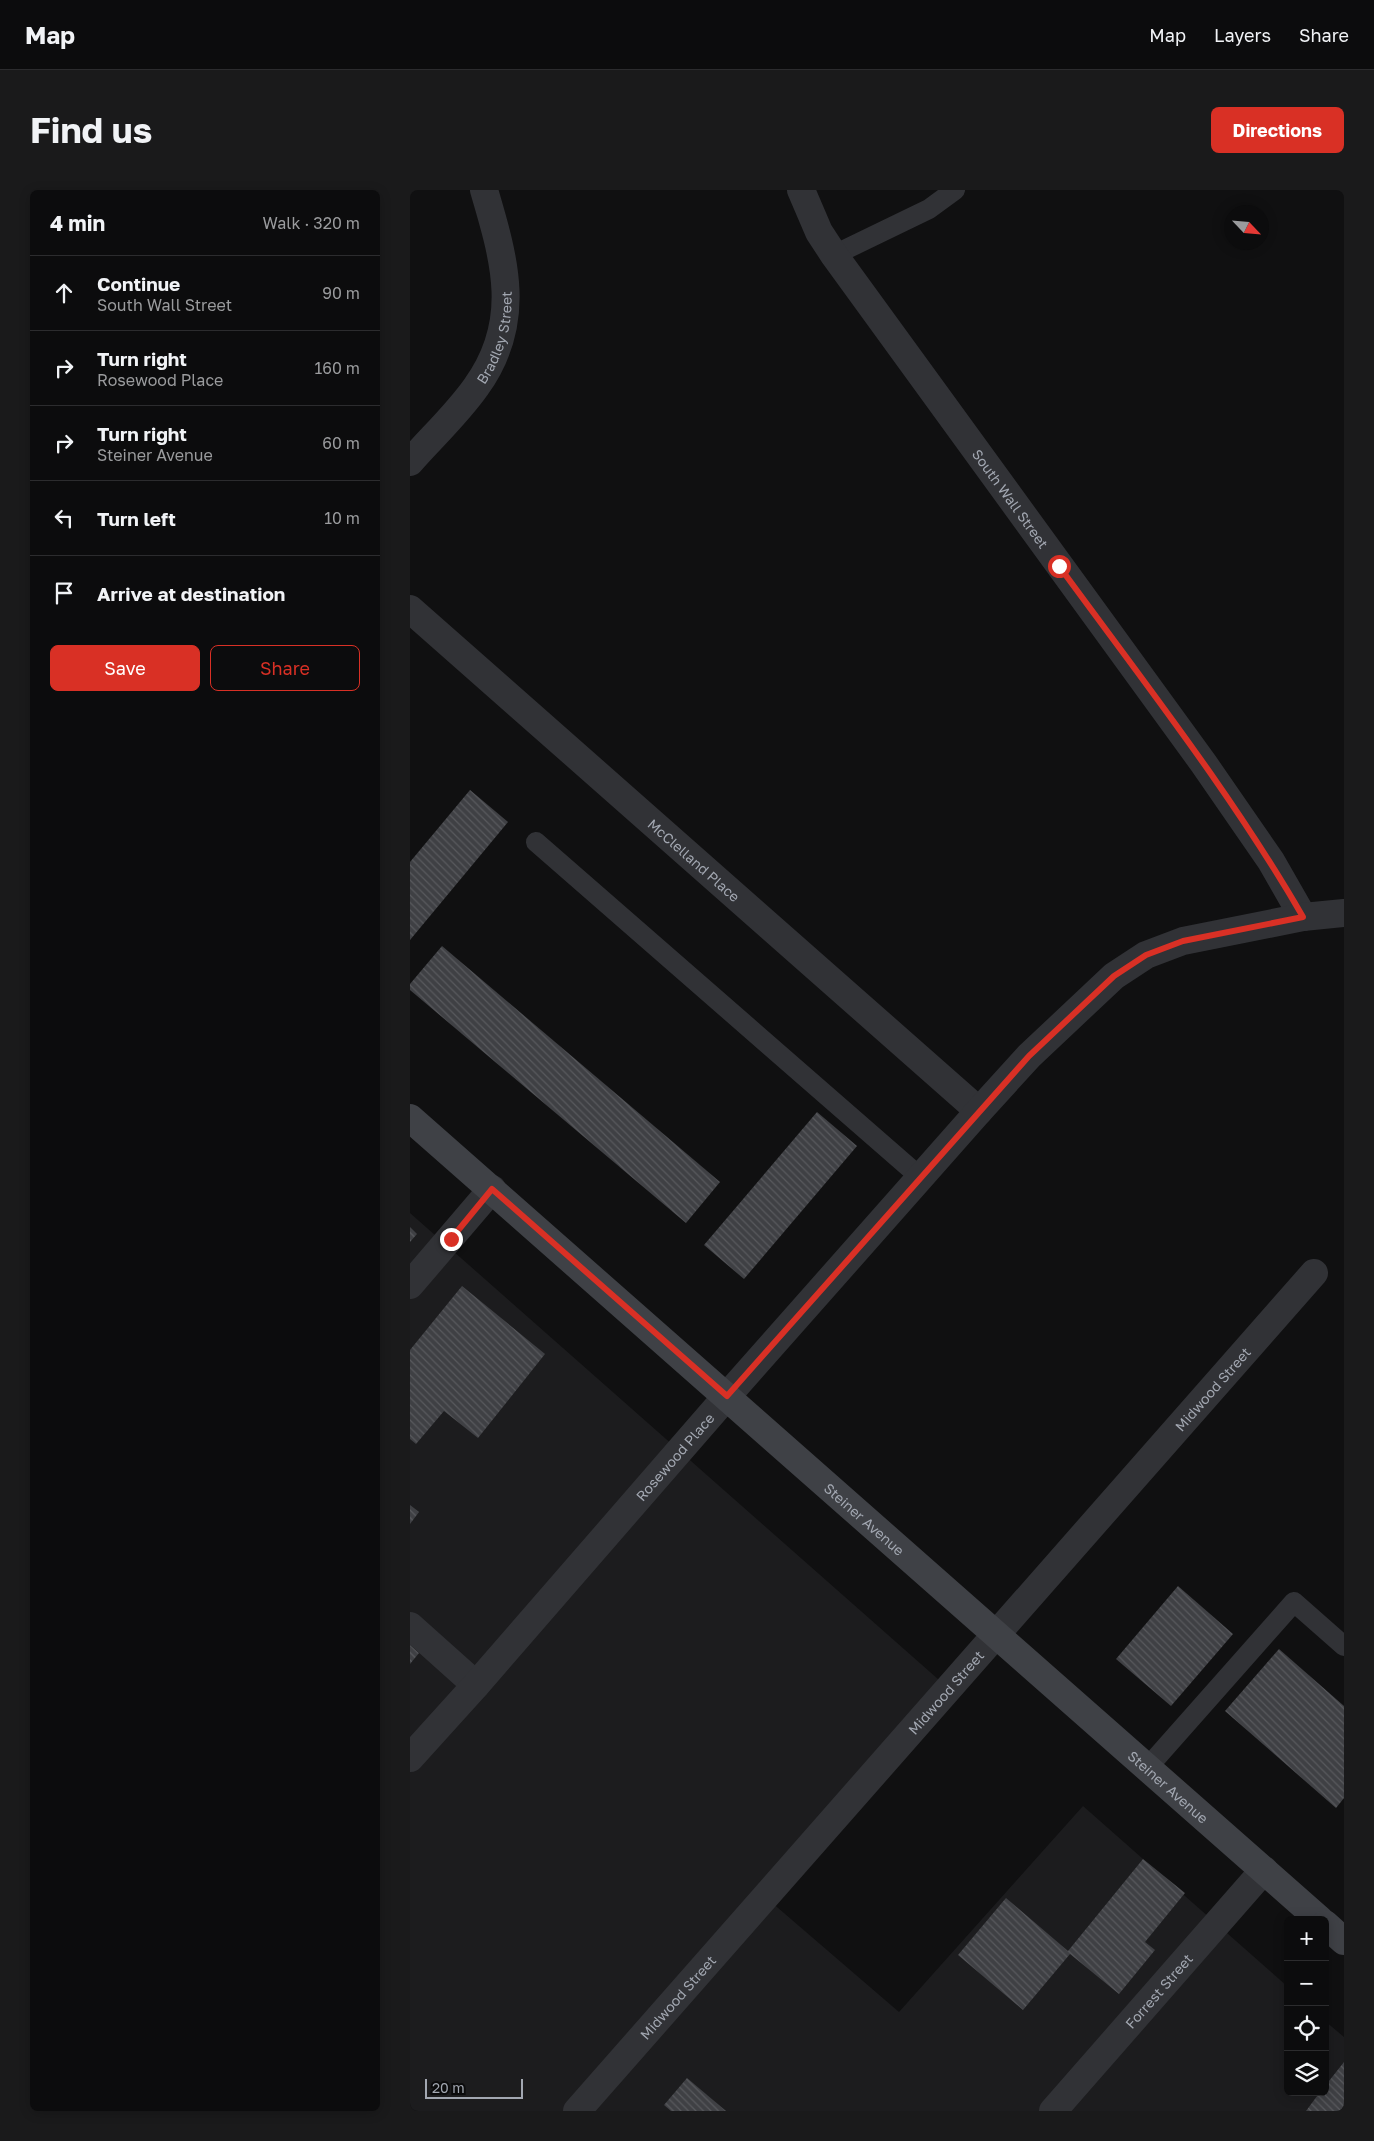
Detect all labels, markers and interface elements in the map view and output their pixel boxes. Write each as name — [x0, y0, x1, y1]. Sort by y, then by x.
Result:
text: Map — [25, 20, 75, 49]
text: Map — [1149, 24, 1186, 46]
text: Layers — [1214, 24, 1271, 46]
text: Share — [1299, 24, 1349, 46]
button: Directions — [1211, 107, 1344, 153]
text: Find us — [30, 109, 152, 151]
north arrow — [1224, 205, 1269, 250]
text: 4 min — [50, 210, 105, 236]
text: Walk · 320 m — [263, 213, 360, 233]
text: Continue — [97, 272, 180, 295]
icon: ahead — [50, 279, 78, 307]
text: 90 m — [322, 283, 360, 303]
street label: Bradley Street — [472, 291, 514, 387]
text: South Wall Street — [97, 295, 232, 315]
text: Turn right — [97, 347, 187, 370]
icon: right — [50, 354, 78, 382]
text: 160 m — [314, 358, 360, 378]
text: Rosewood Place — [97, 370, 223, 390]
text: Turn right — [97, 422, 187, 445]
icon: right — [50, 429, 78, 457]
text: 60 m — [322, 433, 360, 453]
text: Steiner Avenue — [97, 445, 213, 465]
street label: South Wall Street — [969, 445, 1053, 551]
icon: left — [50, 504, 78, 532]
text: Turn left — [97, 507, 176, 530]
text: 10 m — [324, 508, 360, 528]
route start — [1048, 555, 1071, 578]
icon: arrive — [50, 579, 78, 607]
text: Arrive at destination — [97, 582, 285, 605]
button: Save — [50, 645, 200, 691]
button: Share — [210, 645, 360, 691]
street label: McClelland Place — [645, 815, 744, 905]
route end — [440, 1228, 463, 1251]
street label: Midwood Street — [1171, 1343, 1254, 1434]
street label: Rosewood Place — [632, 1409, 717, 1504]
street label: Steiner Avenue — [821, 1479, 908, 1559]
street label: Midwood Street — [904, 1647, 987, 1737]
street label: Steiner Avenue — [1125, 1747, 1212, 1826]
map controls — [1284, 1916, 1329, 2096]
button: + — [1284, 1916, 1329, 1961]
street label: Forrest Street — [1121, 1950, 1196, 2031]
street label: Midwood Street — [636, 1951, 719, 2042]
button: − — [1284, 1961, 1329, 2006]
button: locate — [1284, 2006, 1329, 2051]
button: layers — [1284, 2051, 1329, 2096]
scale bar — [425, 2076, 522, 2099]
text: 20 m — [432, 2079, 465, 2096]

